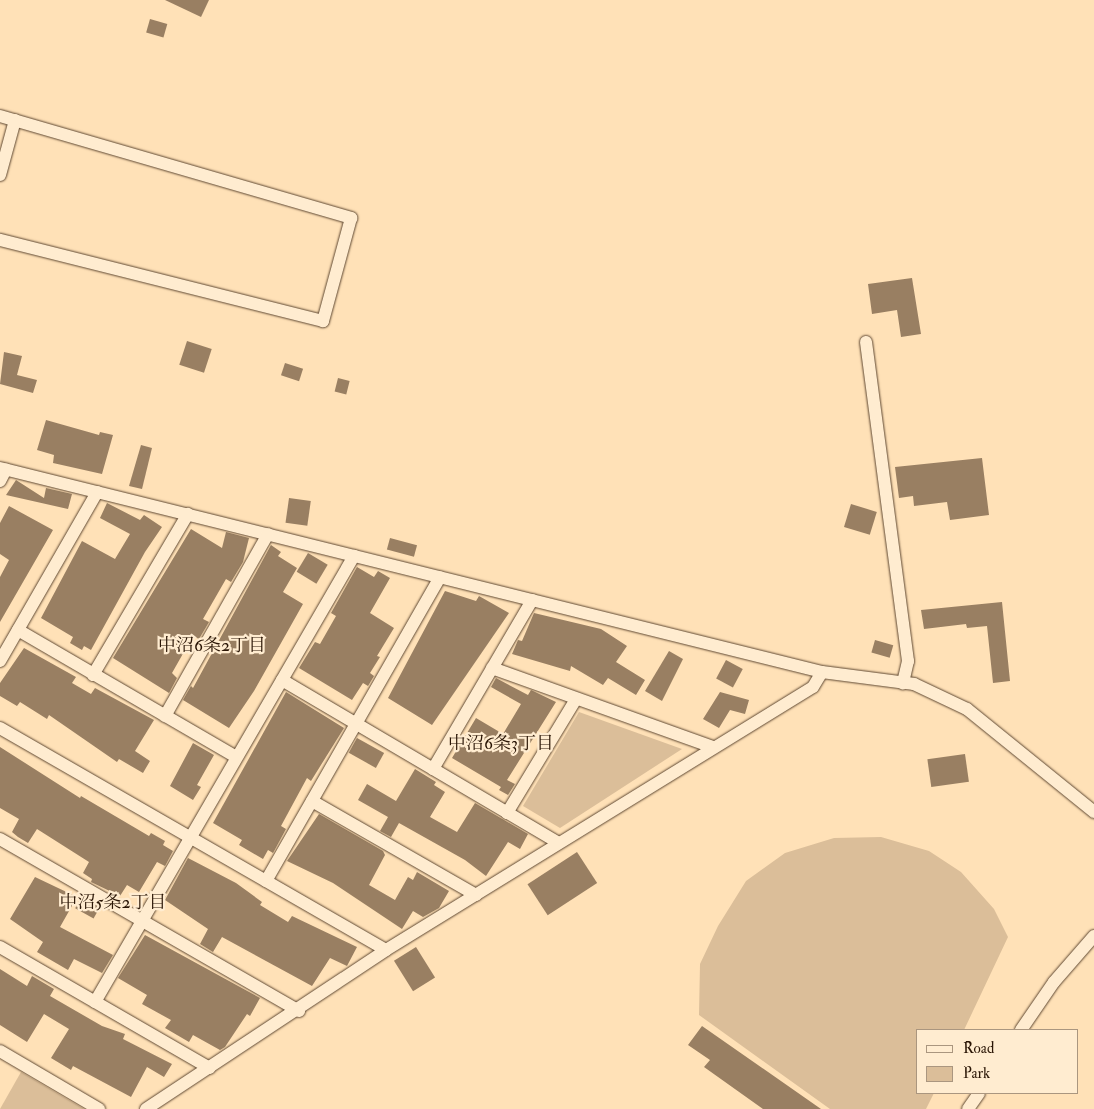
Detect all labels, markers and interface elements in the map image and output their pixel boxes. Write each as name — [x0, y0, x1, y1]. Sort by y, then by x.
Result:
district label: 中沼6条2丁目 — [158, 635, 266, 657]
district label: 中沼6条3丁目 — [448, 733, 554, 755]
district label: 中沼5条2丁目 — [59, 892, 167, 914]
legend — [916, 1029, 1079, 1094]
text: Road — [963, 1039, 994, 1058]
text: Park — [963, 1064, 990, 1083]

